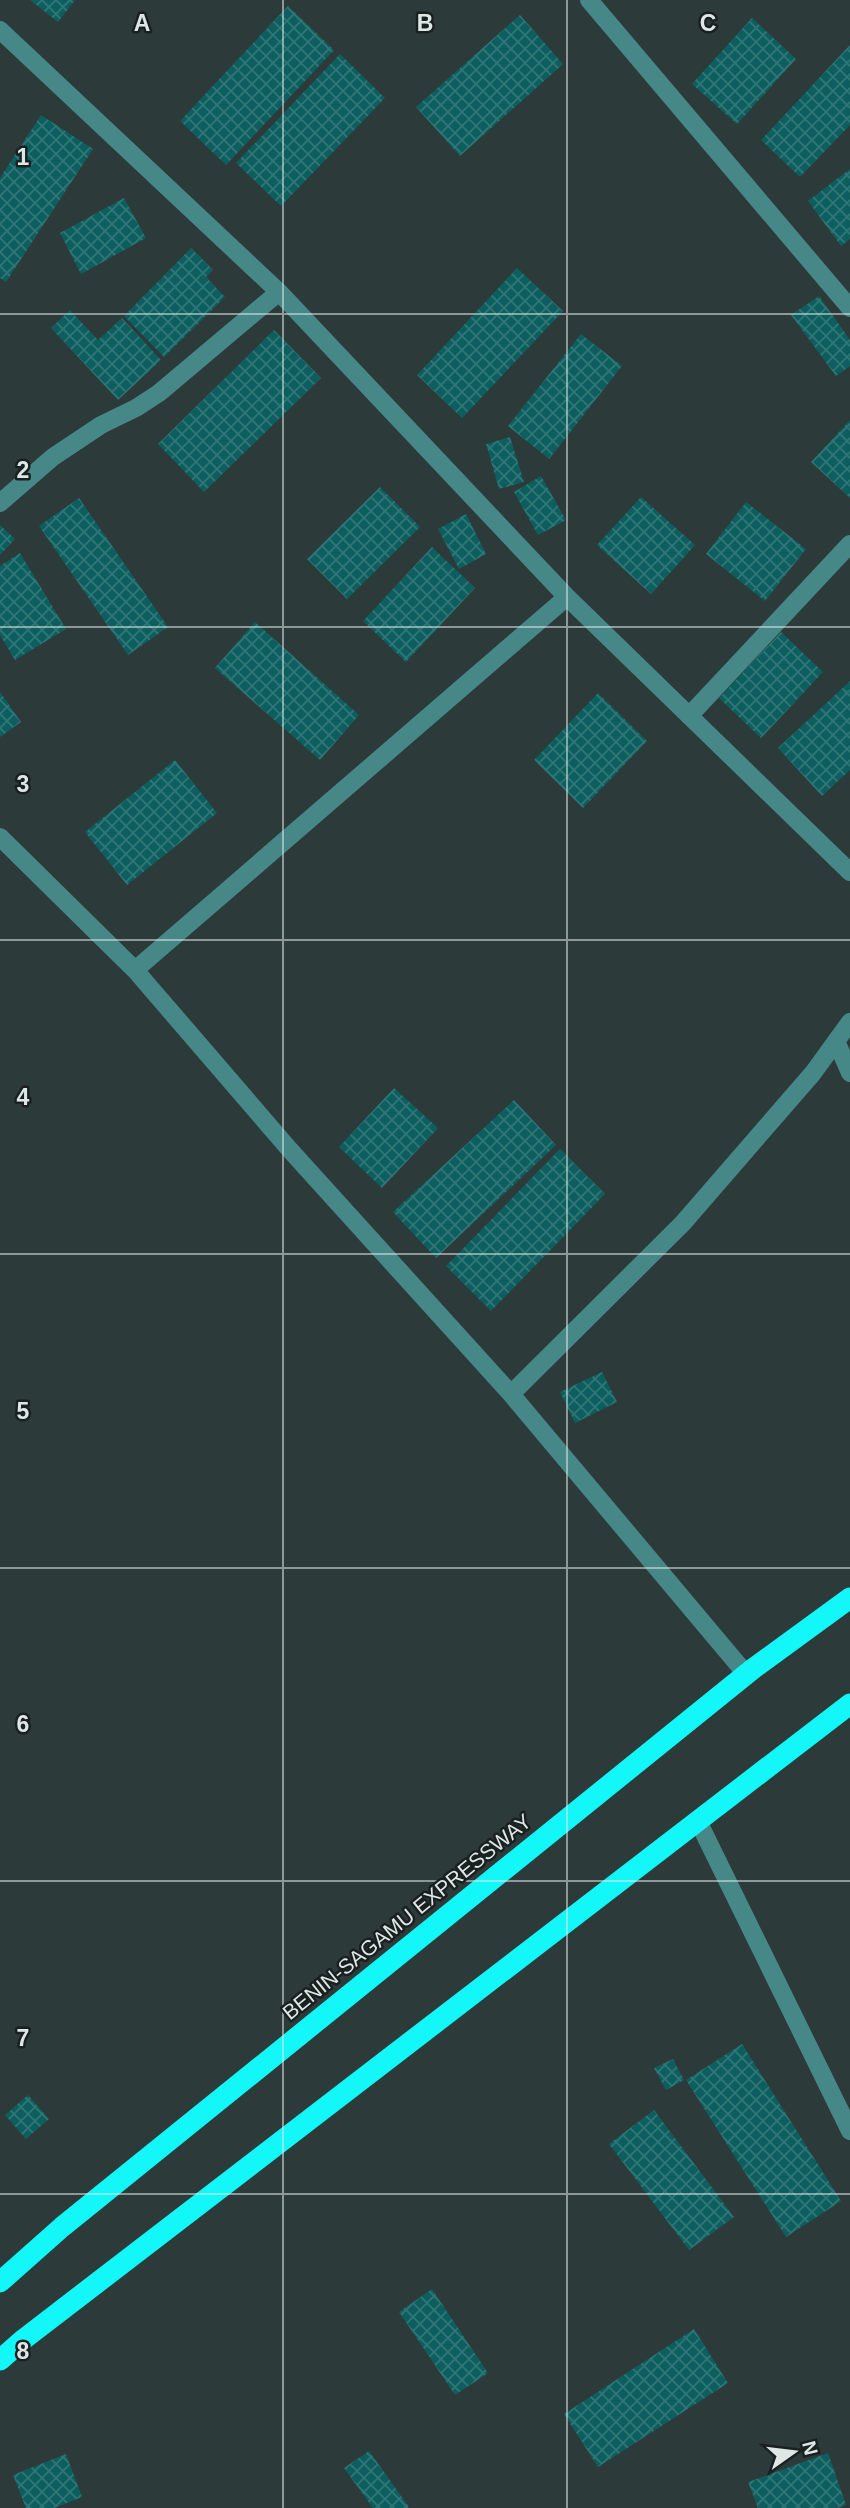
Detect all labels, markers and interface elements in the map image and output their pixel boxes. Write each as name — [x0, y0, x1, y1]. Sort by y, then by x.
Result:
text: A — [134, 10, 150, 36]
text: B — [417, 10, 433, 36]
text: C — [700, 10, 716, 36]
text: 1 — [17, 144, 30, 170]
text: 2 — [17, 457, 29, 483]
text: 3 — [17, 771, 29, 797]
text: 4 — [17, 1084, 30, 1110]
text: 5 — [17, 1398, 30, 1424]
text: 6 — [17, 1711, 29, 1737]
street label: BENIN-SAGAMU EXPRESSWAY — [278, 1809, 535, 2024]
text: 7 — [17, 2025, 29, 2051]
text: 8 — [17, 2338, 30, 2364]
north arrow — [759, 2417, 829, 2487]
text: N — [798, 2439, 822, 2457]

